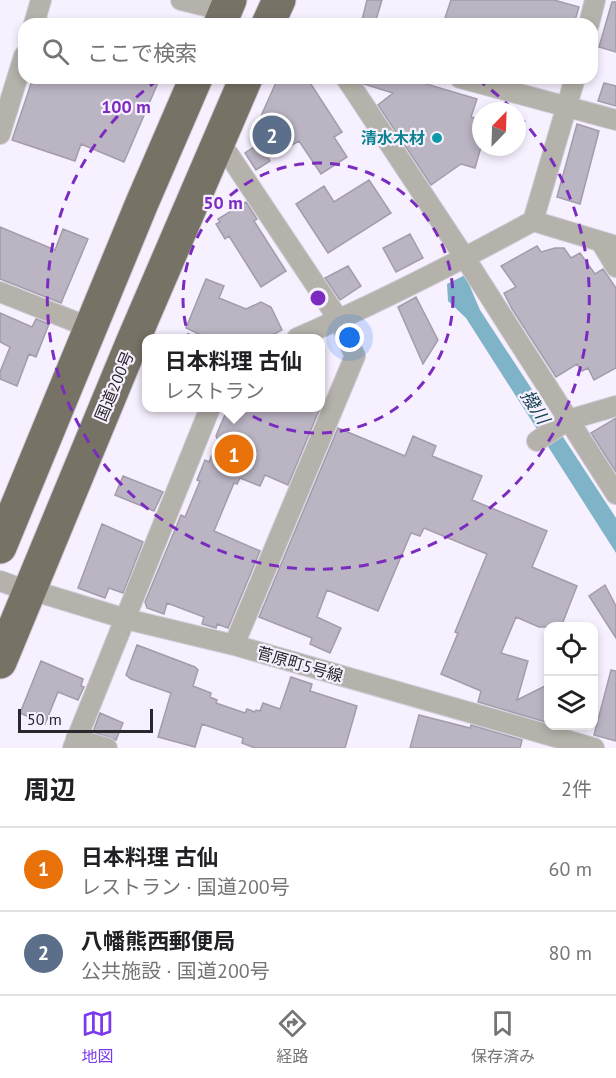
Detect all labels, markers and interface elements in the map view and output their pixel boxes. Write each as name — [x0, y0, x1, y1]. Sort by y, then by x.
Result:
search box — [18, 18, 598, 84]
icon: search — [39, 35, 72, 68]
text: ここで検索 — [87, 39, 197, 67]
text: 100 m — [101, 95, 151, 118]
north arrow — [472, 102, 526, 156]
pin: 2 — [252, 112, 292, 158]
place label: 清水木材 — [361, 128, 425, 148]
marker: 清水木材 — [430, 131, 444, 145]
text: 50 m — [203, 191, 243, 214]
centre of rings — [308, 288, 328, 308]
your location — [335, 323, 364, 352]
popup — [142, 334, 325, 412]
text: 日本料理 古仙 — [165, 347, 302, 375]
street label: 国道200号 — [90, 348, 138, 424]
text: レストラン — [165, 378, 265, 404]
water label: 撥川 — [516, 385, 556, 430]
pin: 1 — [214, 432, 254, 476]
map controls — [544, 622, 598, 730]
button: locate — [544, 622, 598, 676]
street label: 菅原町5号線 — [255, 642, 345, 686]
button: layers — [544, 676, 598, 730]
scale bar — [18, 706, 153, 734]
text: 50 m — [27, 709, 62, 729]
text: 周辺 — [24, 773, 76, 806]
text: 2件 — [561, 776, 592, 802]
text: 日本料理 古仙 — [81, 843, 219, 871]
text: 1 — [38, 856, 49, 882]
text: 60 m — [549, 856, 592, 882]
text: レストラン · 国道200号 — [81, 874, 290, 900]
text: 八幡熊西郵便局 — [81, 927, 235, 955]
text: 2 — [38, 940, 49, 966]
text: 80 m — [549, 940, 592, 966]
text: 公共施設 · 国道200号 — [81, 958, 270, 984]
tab: 地図 — [81, 1007, 114, 1067]
tab: 経路 — [276, 1007, 309, 1067]
tab: 保存済み — [471, 1007, 535, 1067]

